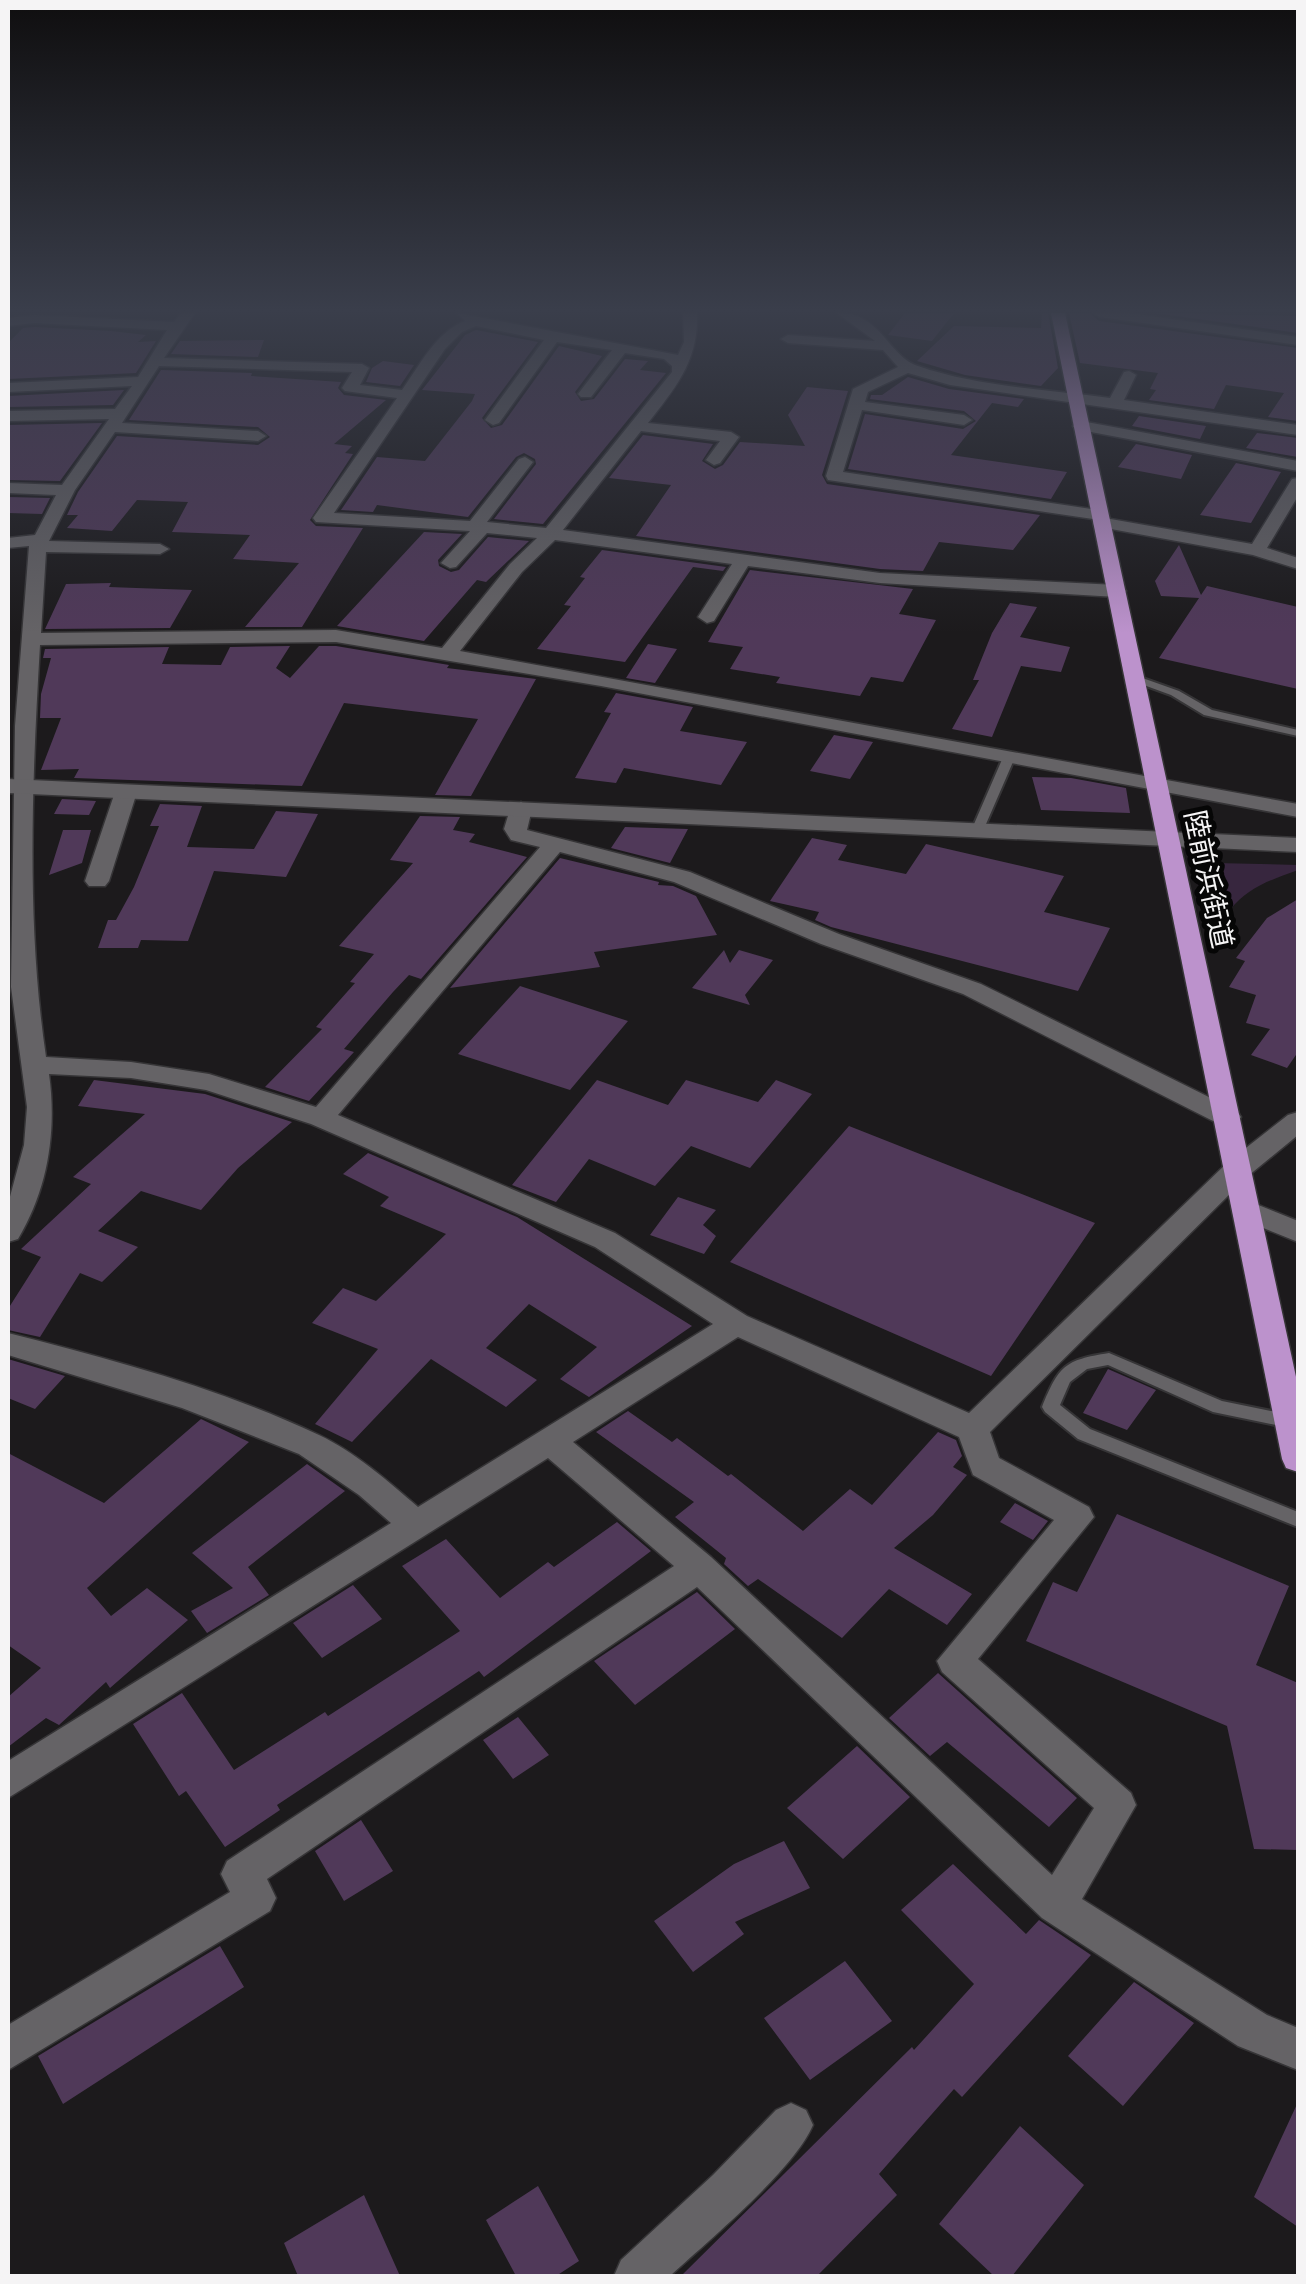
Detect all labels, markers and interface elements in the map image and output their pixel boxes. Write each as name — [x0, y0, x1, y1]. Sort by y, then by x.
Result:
street label: 陸前浜街道 — [1177, 807, 1243, 951]

